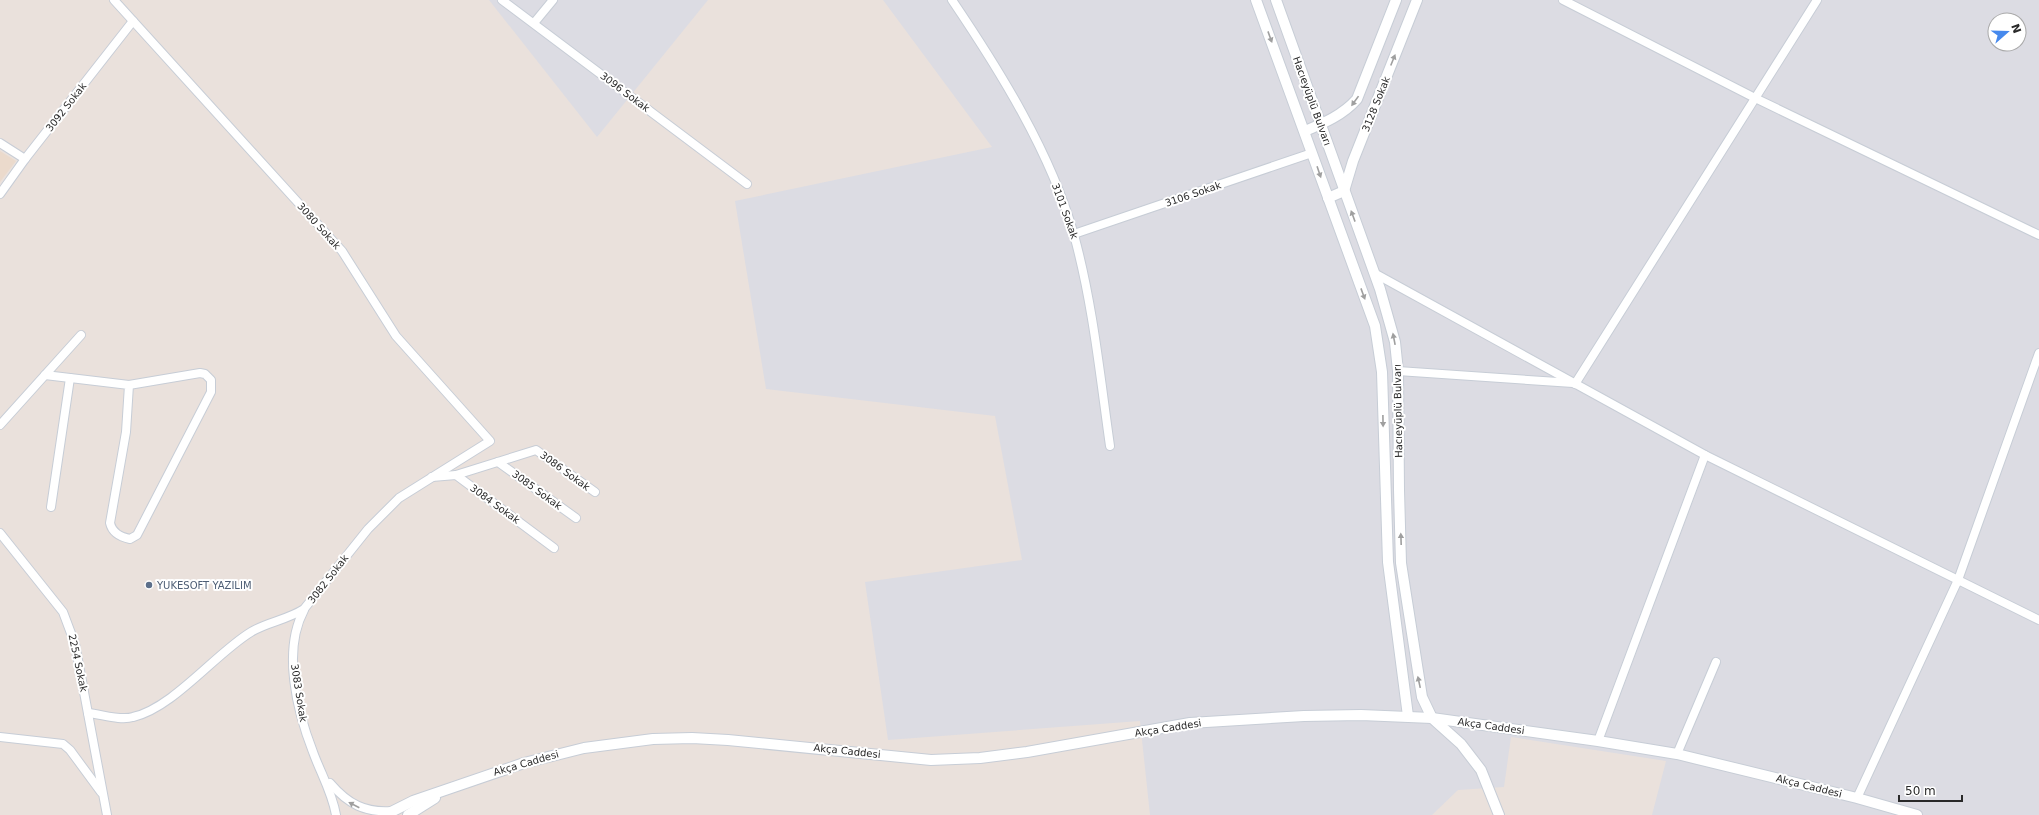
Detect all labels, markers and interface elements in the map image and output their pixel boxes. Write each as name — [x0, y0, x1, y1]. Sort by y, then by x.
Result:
north arrow — [1987, 12, 2027, 52]
text: N — [2008, 22, 2024, 35]
one-way arrow — [1267, 31, 1273, 43]
one-way arrow — [1391, 54, 1397, 66]
street label: Hacıeyüplü Bulvarı — [1291, 55, 1333, 147]
street label: 3096 Sokak — [598, 70, 652, 114]
street label: 3128 Sokak — [1360, 75, 1392, 133]
street label: 3092 Sokak — [44, 80, 89, 133]
one-way arrow — [1351, 95, 1359, 106]
one-way arrow — [1316, 166, 1322, 178]
street label: 3106 Sokak — [1163, 179, 1223, 209]
street label: 3101 Sokak — [1050, 182, 1080, 241]
street label: 3080 Sokak — [295, 201, 343, 252]
one-way arrow — [1350, 210, 1356, 222]
one-way arrow — [1361, 289, 1367, 301]
one-way arrow — [1391, 333, 1397, 345]
street label: Hacıeyüplü Bulvarı — [1392, 364, 1404, 458]
one-way arrow — [1380, 415, 1386, 428]
street label: 3086 Sokak — [538, 449, 592, 493]
street label: 3085 Sokak — [510, 468, 564, 512]
street label: 3084 Sokak — [468, 482, 522, 526]
one-way arrow — [1397, 533, 1404, 545]
street label: 3082 Sokak — [306, 552, 351, 605]
marker: YUKESOFT YAZILIM — [144, 580, 154, 590]
place label: YUKESOFT YAZILIM — [156, 580, 252, 591]
street label: 2254 Sokak — [67, 633, 90, 693]
street label: 3083 Sokak — [289, 663, 309, 723]
one-way arrow — [1416, 675, 1422, 688]
street label: Akça Caddesi — [1457, 716, 1525, 736]
street label: Akça Caddesi — [1134, 717, 1202, 739]
street label: Akça Caddesi — [813, 742, 881, 760]
street label: Akça Caddesi — [492, 748, 560, 778]
street label: Akça Caddesi — [1775, 773, 1843, 799]
scale bar — [1899, 777, 1962, 803]
text: 50 m — [1905, 784, 1936, 798]
one-way arrow — [348, 802, 360, 808]

